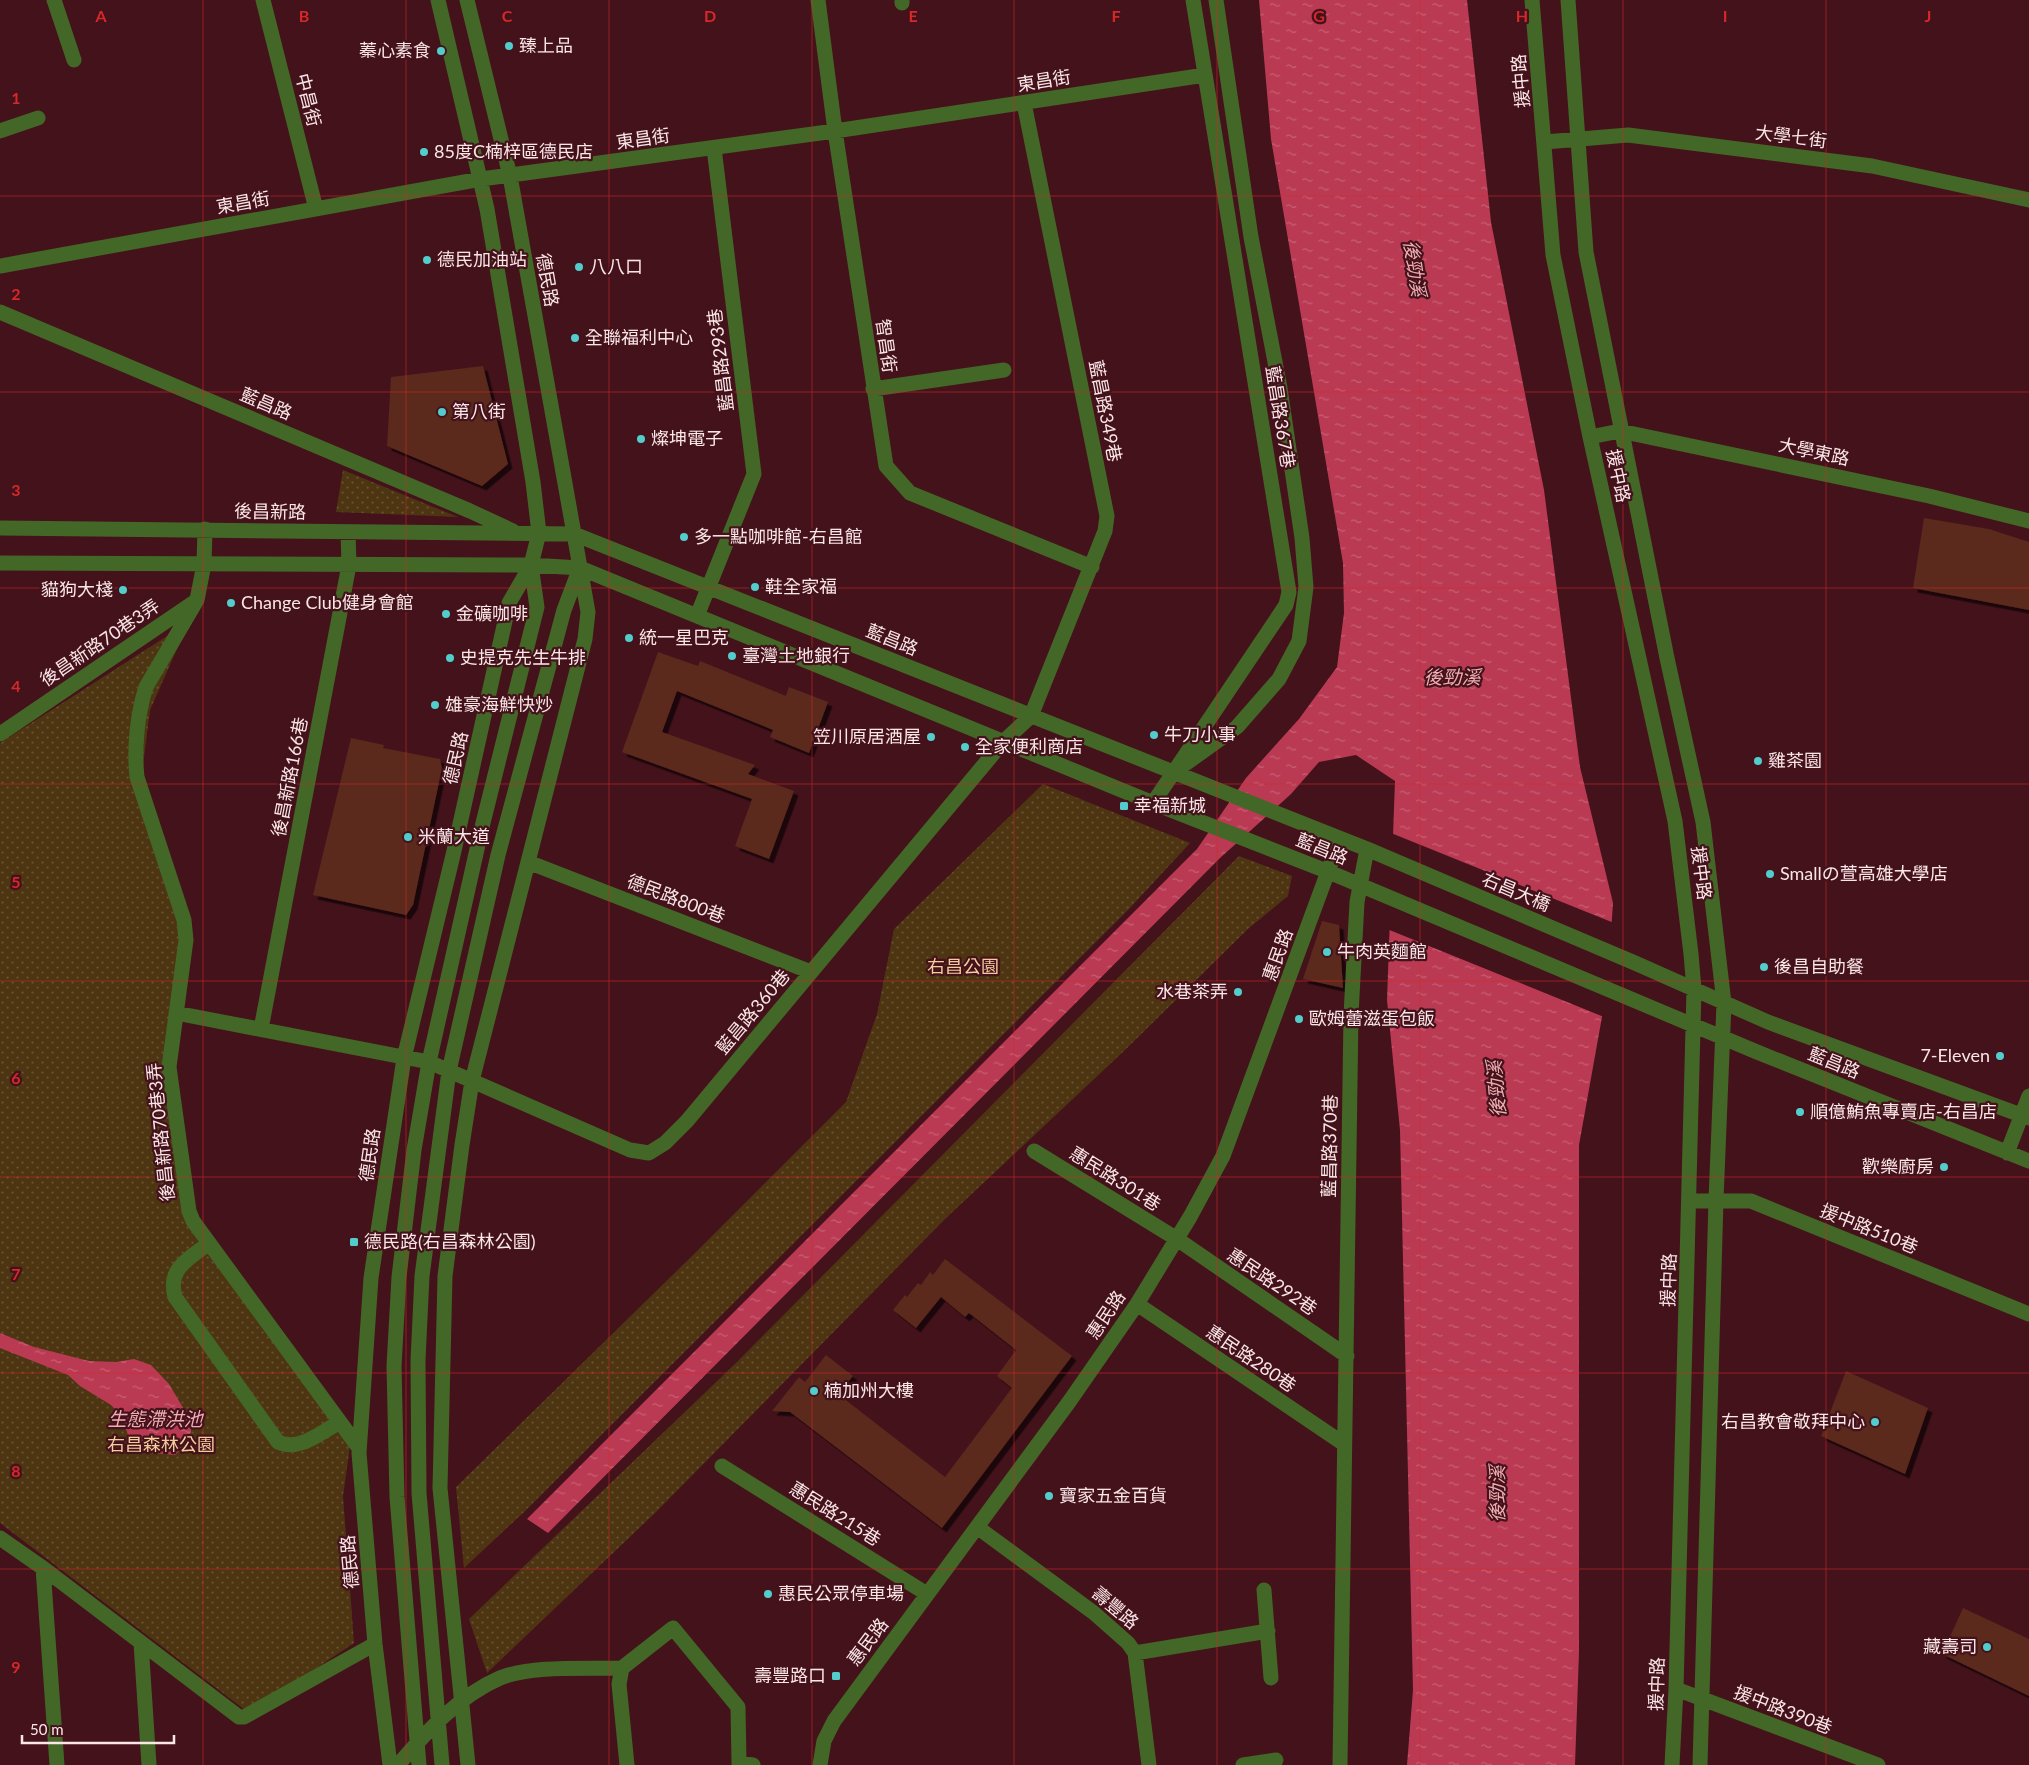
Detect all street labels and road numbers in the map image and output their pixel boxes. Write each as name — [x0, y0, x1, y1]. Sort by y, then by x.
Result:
street label: 援中路 — [1507, 53, 1533, 109]
street label: 東昌街 — [1015, 65, 1072, 95]
street label: 中昌街 — [292, 71, 326, 129]
street label: 大學七街 — [1754, 121, 1828, 151]
street label: 東昌街 — [615, 123, 671, 153]
street label: 東昌街 — [214, 186, 271, 218]
street label: 德民路 — [532, 251, 564, 308]
street label: 藍昌路293巷 — [703, 308, 737, 413]
street label: 智昌街 — [872, 318, 902, 374]
street label: 藍昌路349巷 — [1085, 358, 1127, 464]
street label: 藍昌路367巷 — [1262, 364, 1300, 470]
street label: 藍昌路 — [237, 382, 296, 424]
street label: 大學東路 — [1777, 433, 1852, 469]
street label: 援中路 — [1603, 447, 1635, 504]
street label: 後昌新路 — [234, 499, 306, 523]
street label: 後昌新路70巷3弄 — [36, 594, 163, 690]
street label: 藍昌路 — [863, 619, 922, 659]
street label: 後昌新路166巷 — [267, 715, 311, 838]
street label: 德民路 — [438, 729, 472, 787]
street label: 藍昌路 — [1293, 828, 1352, 868]
street label: 援中路 — [1688, 845, 1716, 901]
street label: 右昌大橋 — [1479, 867, 1554, 915]
street label: 德民路800巷 — [624, 869, 729, 927]
street label: 惠民路 — [1257, 926, 1297, 984]
street label: 藍昌路360巷 — [711, 965, 794, 1058]
street label: 藍昌路 — [1805, 1042, 1864, 1082]
street label: 後昌新路70巷3弄 — [142, 1062, 178, 1203]
street label: 藍昌路370巷 — [1317, 1094, 1341, 1198]
street label: 德民路 — [354, 1127, 384, 1183]
street label: 惠民路301巷 — [1066, 1141, 1165, 1215]
street label: 援中路510巷 — [1817, 1199, 1921, 1258]
street label: 惠民路292巷 — [1224, 1243, 1322, 1319]
street label: 援中路 — [1656, 1253, 1680, 1307]
street label: 惠民路 — [1081, 1286, 1129, 1343]
street label: 惠民路280巷 — [1203, 1320, 1301, 1396]
street label: 惠民路215巷 — [786, 1476, 885, 1550]
street label: 德民路 — [336, 1534, 362, 1590]
street label: 壽豐路 — [1088, 1581, 1143, 1633]
street label: 惠民路 — [842, 1613, 892, 1670]
street label: 援中路 — [1644, 1657, 1668, 1711]
street label: 援中路390巷 — [1731, 1680, 1836, 1738]

